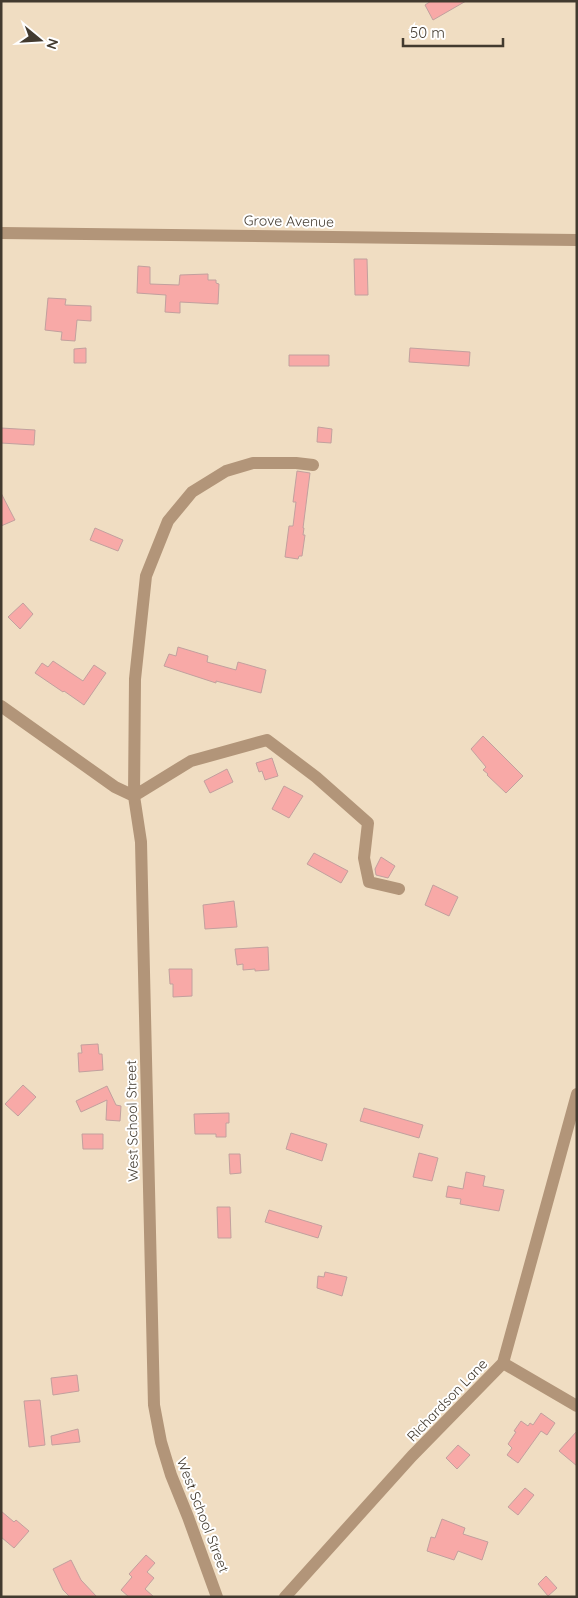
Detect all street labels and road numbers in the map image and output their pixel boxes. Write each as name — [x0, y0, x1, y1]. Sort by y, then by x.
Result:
street label: Grove Avenue — [244, 211, 334, 231]
street label: West School Street — [122, 1060, 142, 1182]
street label: Richardson Lane — [403, 1355, 491, 1445]
street label: West School Street — [173, 1455, 233, 1575]

